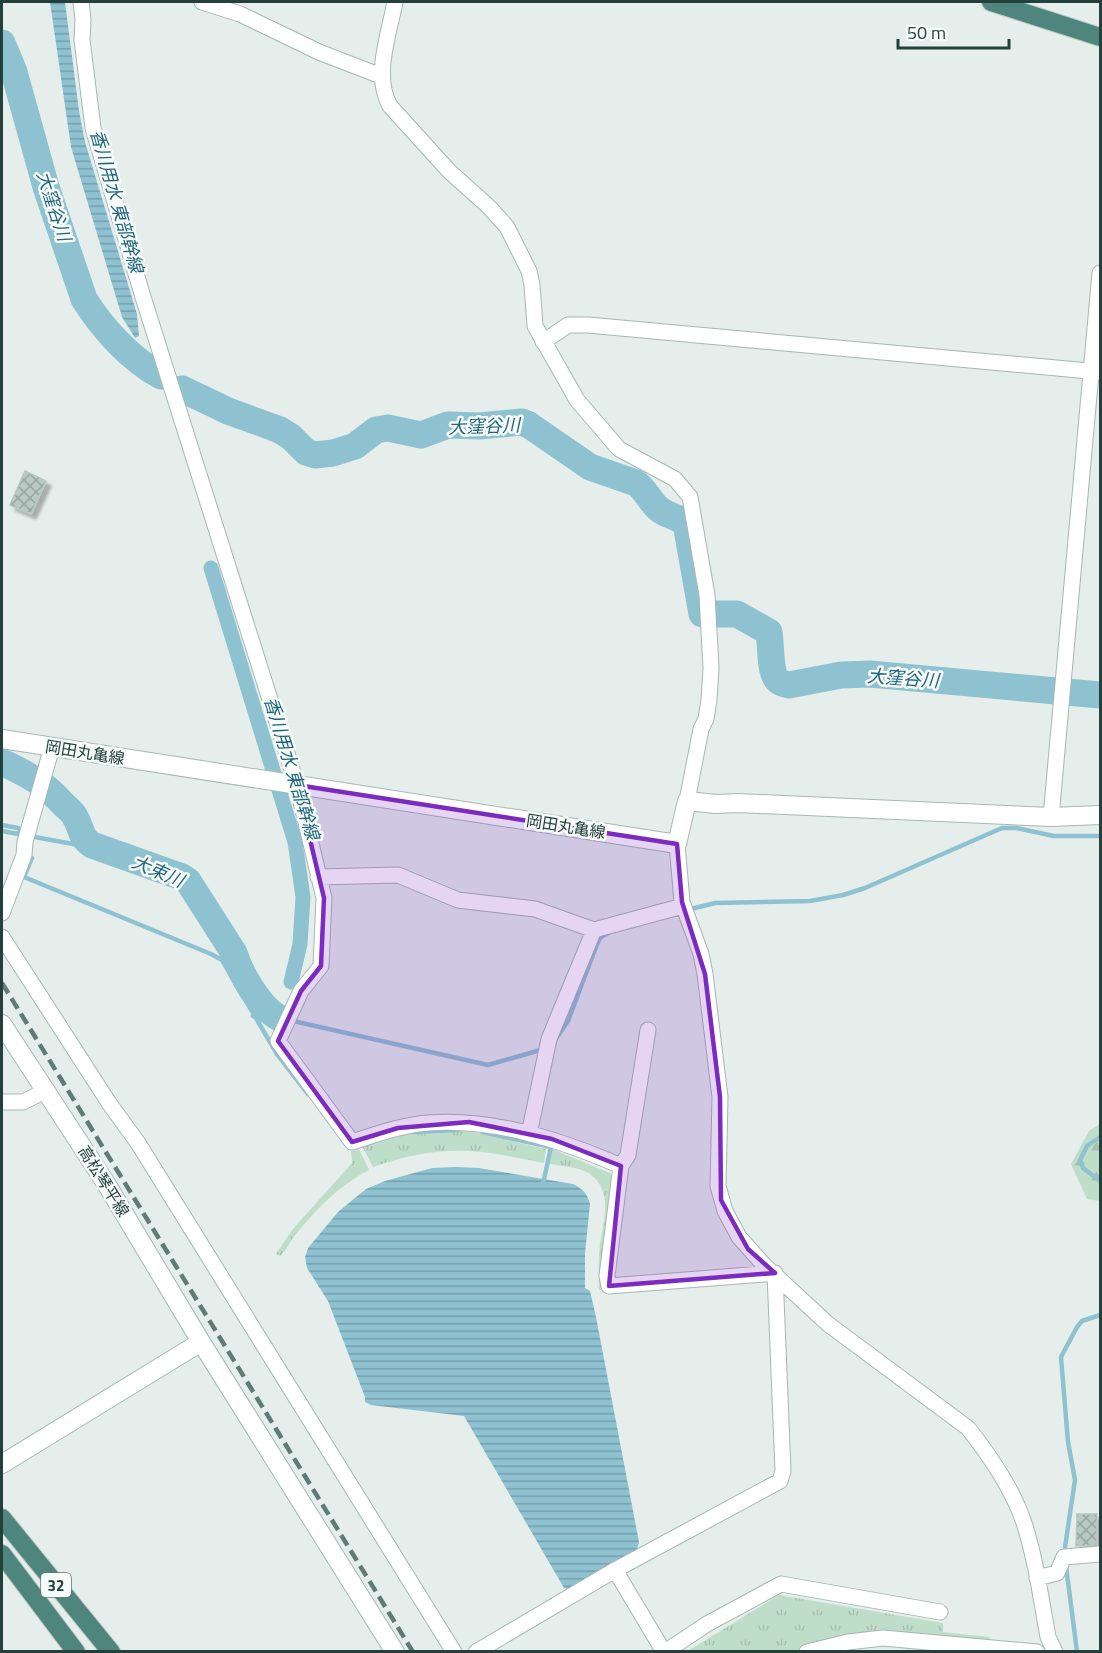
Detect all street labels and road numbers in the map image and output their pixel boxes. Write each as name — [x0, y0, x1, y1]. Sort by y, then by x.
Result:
street label: 岡田丸亀線 — [44, 734, 126, 770]
street label: 岡田丸亀線 — [525, 808, 607, 844]
street label: 高松琴平線 — [73, 1141, 135, 1221]
road number: 32 — [41, 1573, 71, 1597]

